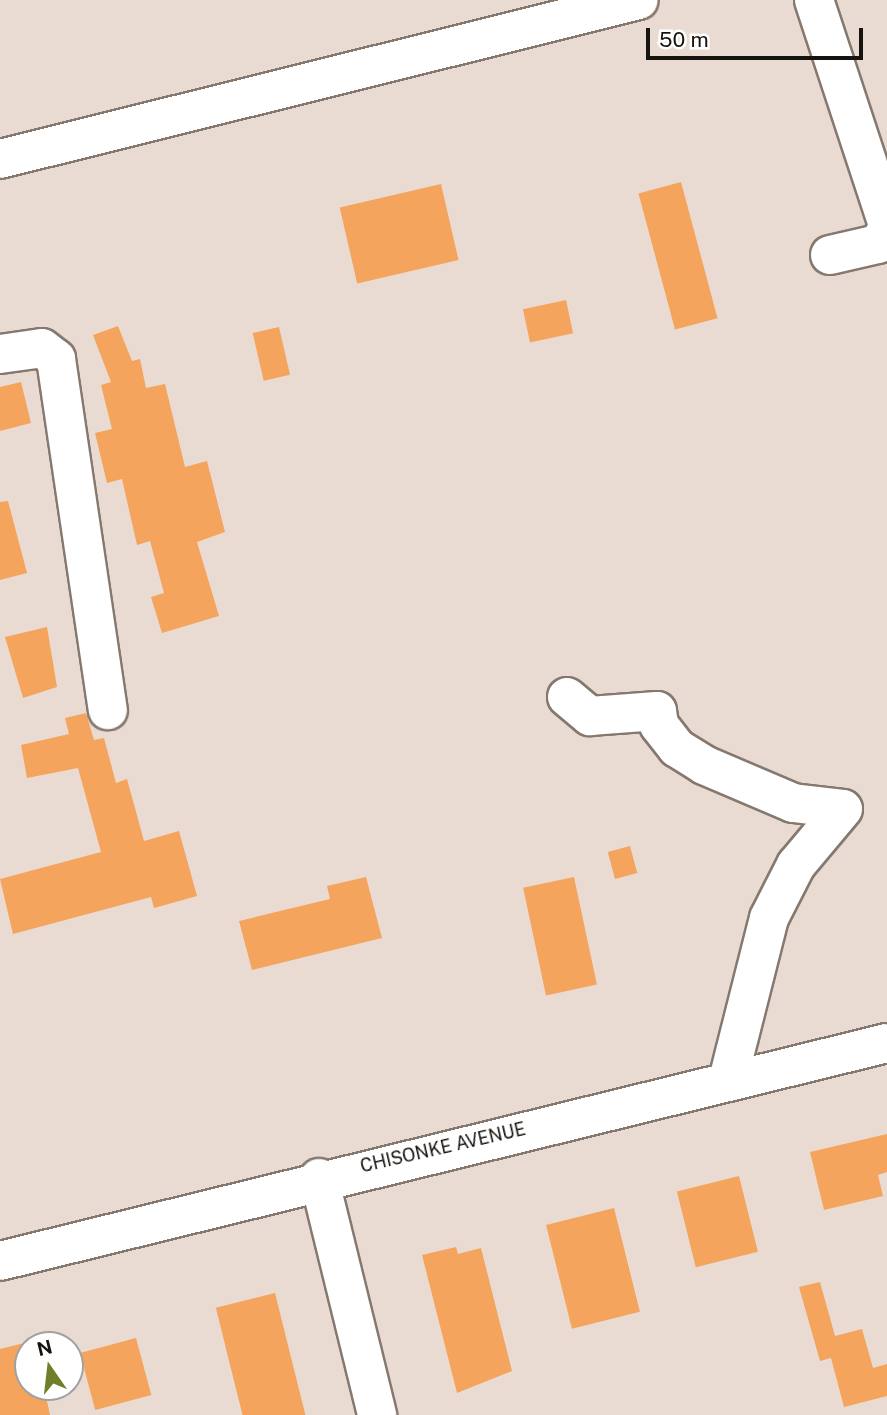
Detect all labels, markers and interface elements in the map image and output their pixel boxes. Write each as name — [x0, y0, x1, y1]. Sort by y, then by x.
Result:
scale bar — [649, 14, 866, 58]
text: 50 m — [659, 27, 709, 52]
street label: CHISONKE AVENUE — [358, 1118, 528, 1178]
north arrow — [14, 1331, 84, 1401]
text: N — [35, 1335, 54, 1360]

